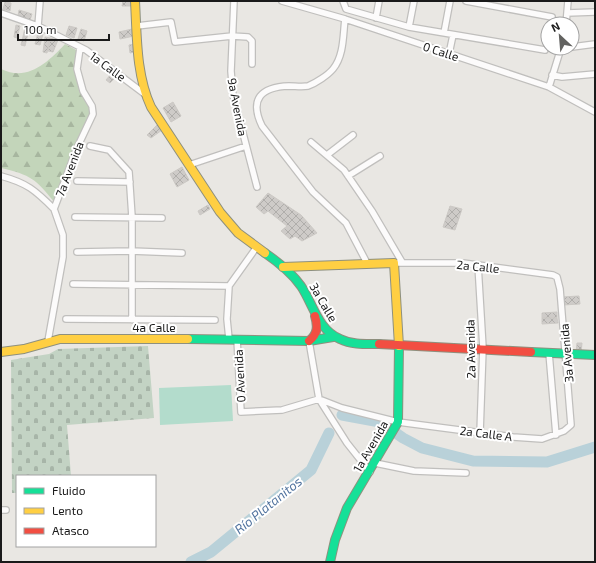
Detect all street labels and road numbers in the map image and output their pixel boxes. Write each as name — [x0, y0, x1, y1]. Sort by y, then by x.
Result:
street label: 0 Calle — [421, 39, 461, 63]
street label: 1a Calle — [87, 48, 129, 84]
street label: 9a Avenida — [225, 77, 251, 137]
street label: 7a Avenida — [52, 139, 86, 199]
street label: 2a Calle — [456, 257, 500, 275]
street label: 3a Calle — [307, 280, 341, 324]
street label: 2a Avenida — [462, 319, 478, 379]
street label: 4a Calle — [132, 320, 176, 334]
street label: 3a Avenida — [556, 323, 576, 383]
street label: 0 Avenida — [231, 349, 247, 403]
street label: 1a Avenida — [350, 418, 390, 474]
street label: 2a Calle A — [459, 423, 514, 443]

